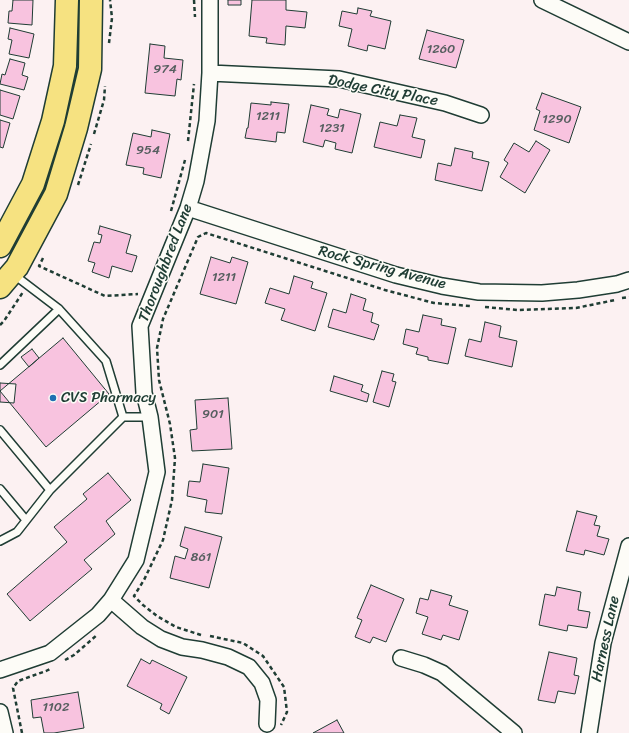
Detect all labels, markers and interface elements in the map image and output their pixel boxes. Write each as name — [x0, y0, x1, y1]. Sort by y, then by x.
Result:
house number: 1260 — [427, 42, 455, 58]
house number: 974 — [153, 62, 177, 78]
street label: Dodge City Place — [327, 72, 439, 110]
house number: 1211 — [256, 109, 280, 125]
house number: 1290 — [542, 112, 572, 128]
house number: 1231 — [319, 121, 345, 137]
house number: 954 — [136, 143, 160, 159]
street label: Thoroughbred Lane — [135, 201, 197, 325]
street label: Rock Spring Avenue — [316, 242, 448, 294]
house number: 1211 — [212, 270, 236, 286]
place label: CVS Pharmacy — [61, 389, 156, 407]
marker: CVS Pharmacy — [48, 393, 58, 403]
house number: 901 — [202, 407, 224, 423]
house number: 861 — [191, 550, 211, 566]
street label: Harness Lane — [588, 594, 624, 684]
house number: 1102 — [43, 700, 69, 716]

